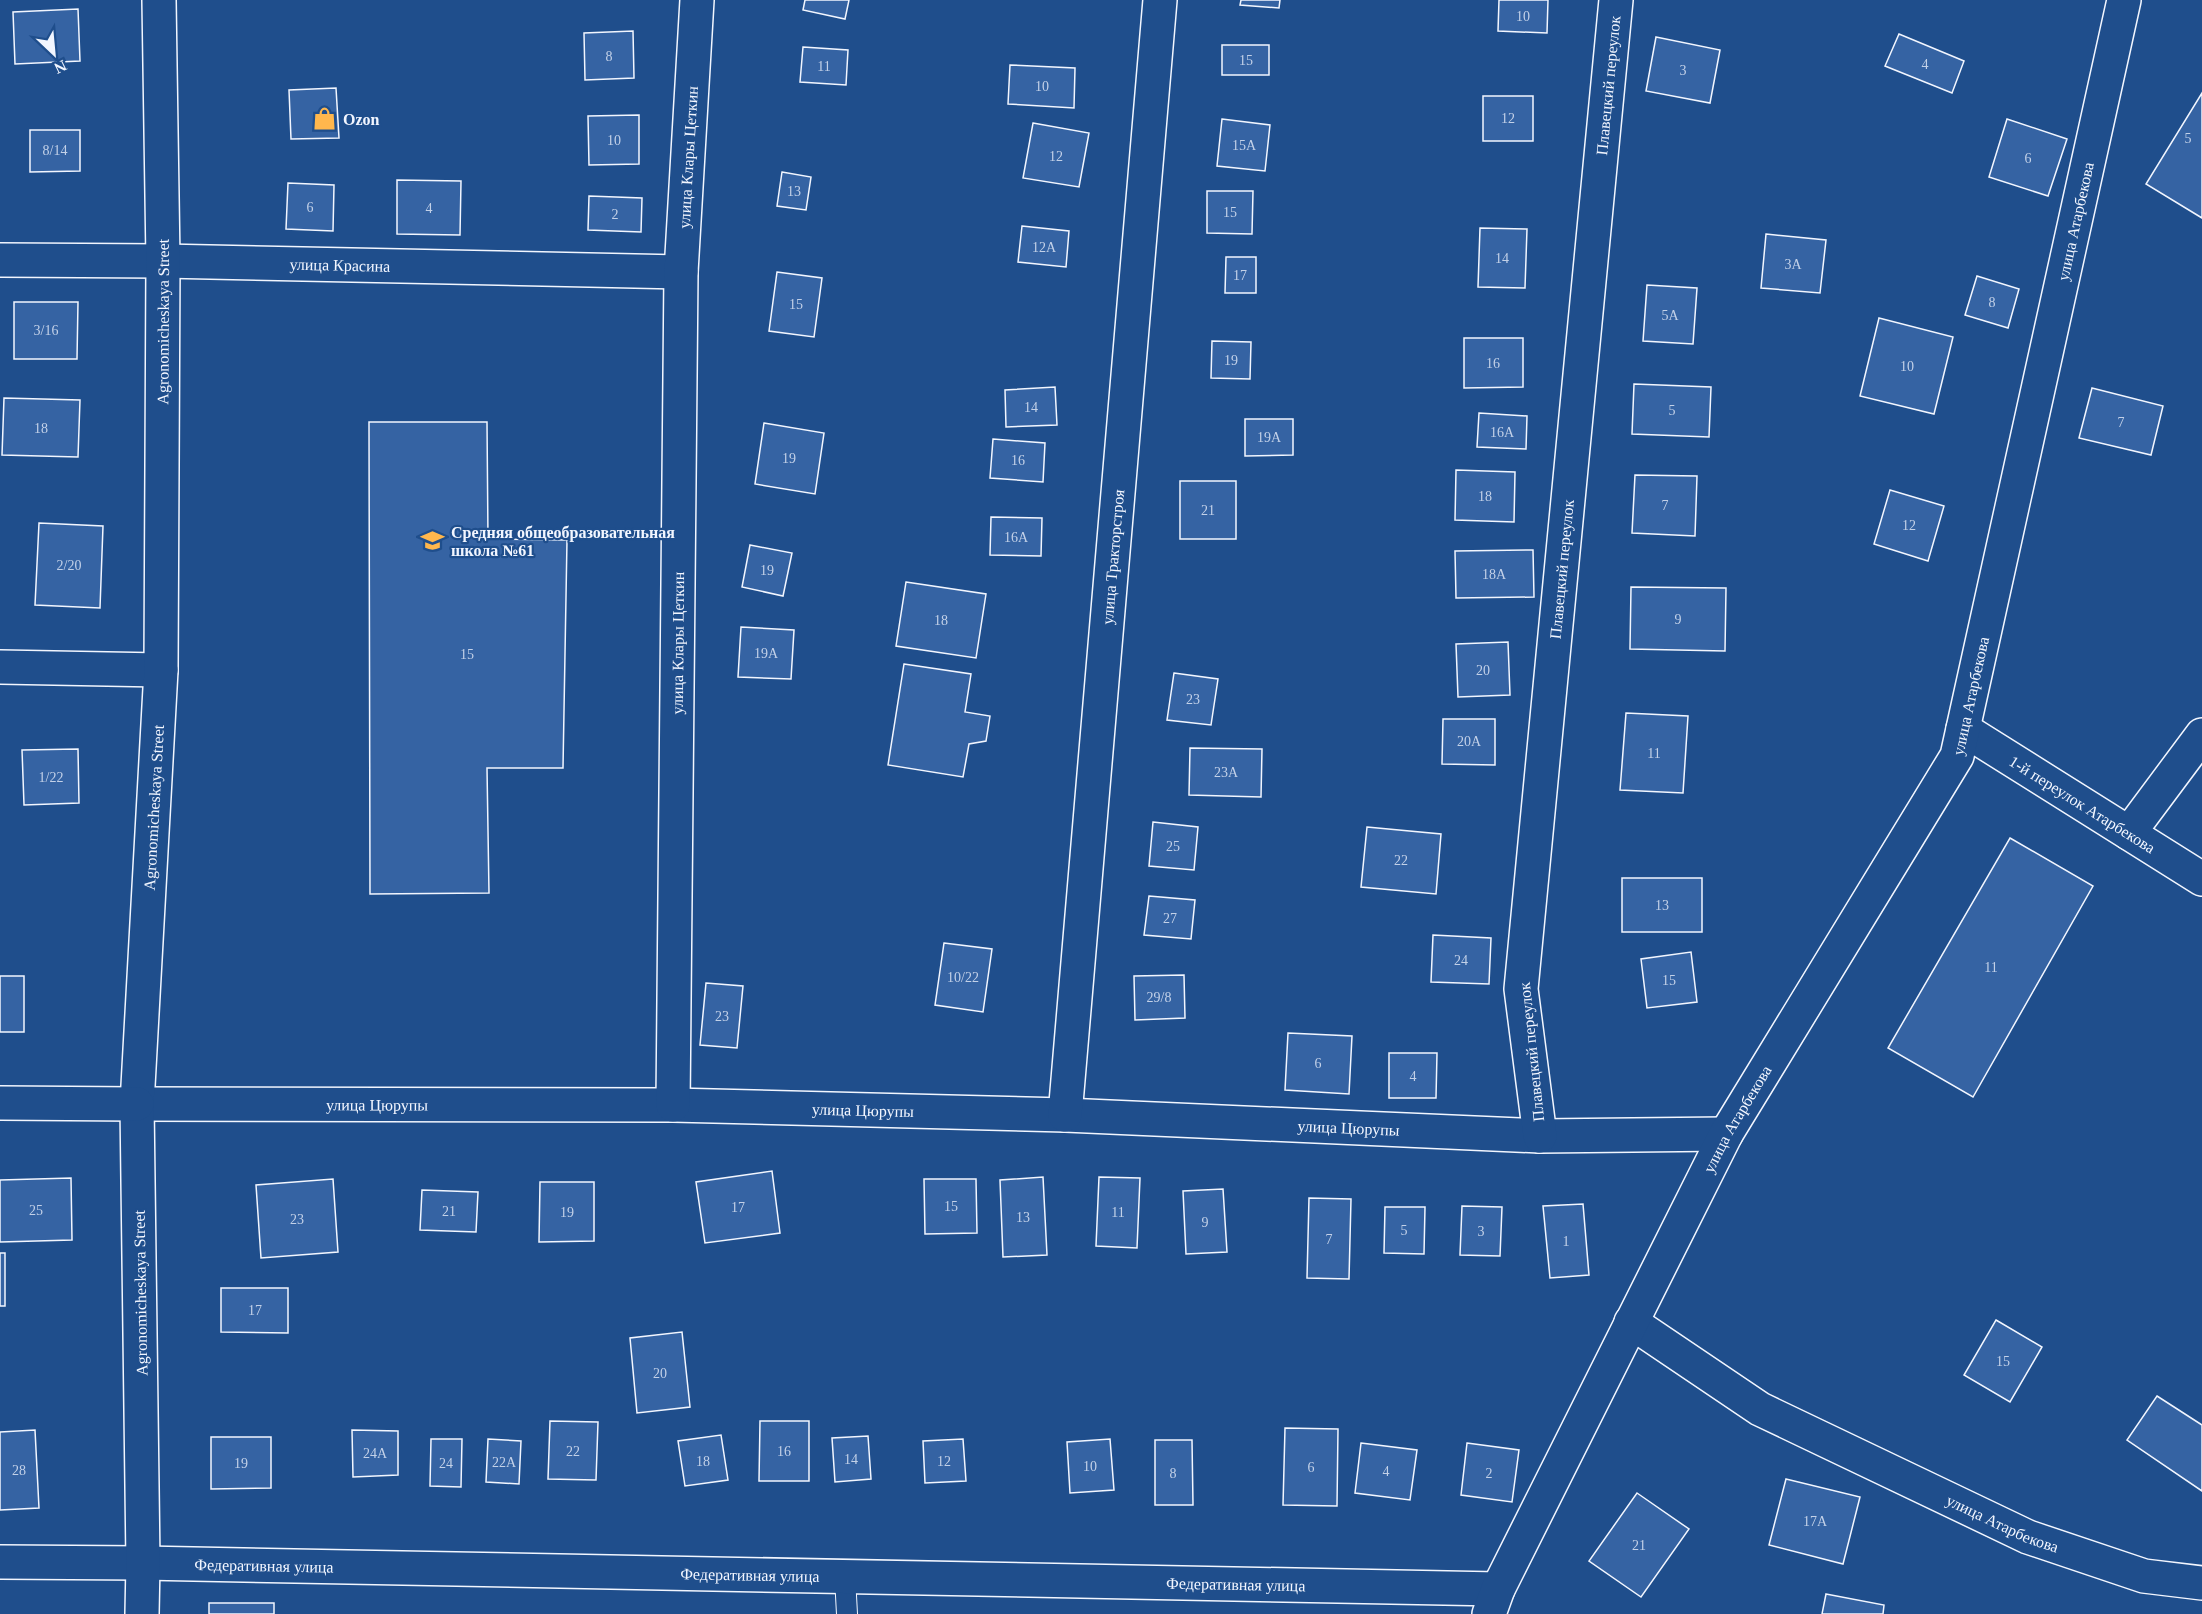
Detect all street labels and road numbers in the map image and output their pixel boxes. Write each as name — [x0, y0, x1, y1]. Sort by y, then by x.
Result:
street label: Плавецкий переулок — [1593, 15, 1623, 156]
street label: улица Клары Цеткин — [676, 85, 701, 229]
street label: улица Атарбекова — [2054, 161, 2097, 283]
street label: Agronomicheskaya Street — [154, 238, 173, 405]
street label: улица Красина — [289, 256, 390, 275]
street label: улица Тракторстроя — [1099, 488, 1127, 625]
street label: Плавецкий переулок — [1547, 498, 1577, 640]
street label: улица Клары Цеткин — [669, 571, 688, 714]
street label: улица Атарбекова — [1949, 635, 1992, 757]
street label: Agronomicheskaya Street — [141, 724, 167, 891]
street label: 1-й переулок Атарбекова — [2006, 752, 2158, 856]
street label: Плавецкий переулок — [1516, 981, 1548, 1122]
street label: улица Атарбекова — [1700, 1062, 1775, 1176]
street label: улица Цюрупы — [326, 1096, 428, 1115]
street label: улица Цюрупы — [812, 1101, 914, 1121]
street label: улица Цюрупы — [1297, 1117, 1400, 1139]
street label: Agronomicheskaya Street — [131, 1209, 151, 1376]
street label: улица Атарбекова — [1943, 1491, 2061, 1556]
street label: Федеративная улица — [194, 1556, 334, 1577]
street label: Федеративная улица — [680, 1565, 820, 1586]
street label: Федеративная улица — [1166, 1575, 1306, 1595]

